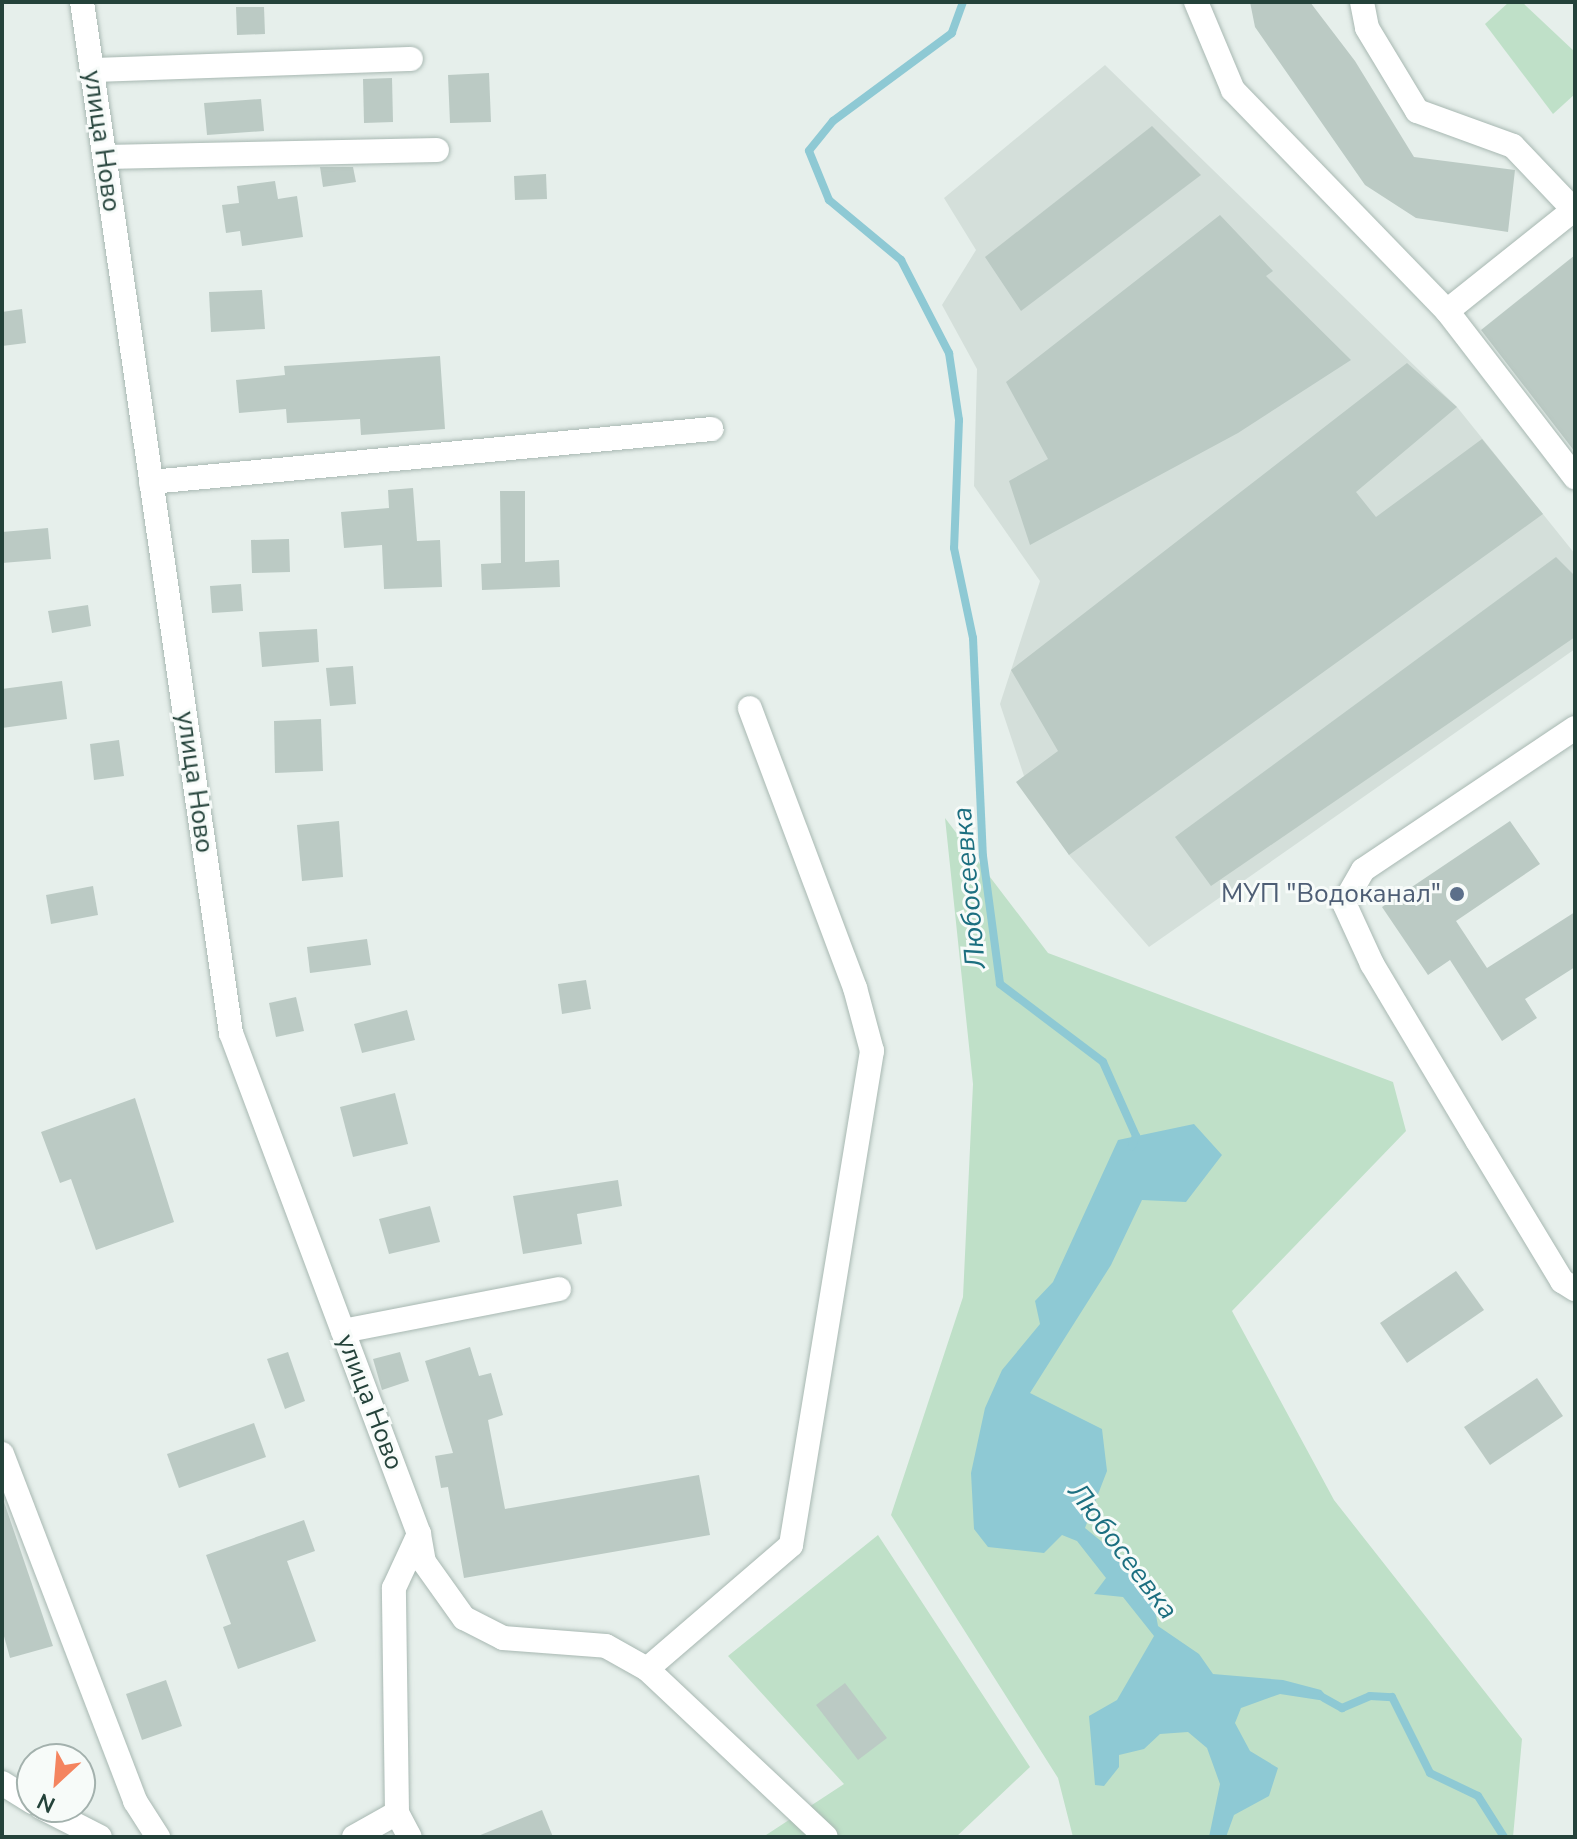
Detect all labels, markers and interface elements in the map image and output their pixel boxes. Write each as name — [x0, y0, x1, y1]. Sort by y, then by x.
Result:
street label: улица Ново — [77, 68, 127, 214]
street label: улица Ново — [170, 709, 220, 855]
water label: Любосеевка — [945, 805, 993, 971]
place label: МУП "Водоканал" — [1221, 878, 1441, 910]
marker: МУП "Водоканал" — [1448, 885, 1466, 903]
street label: улица Ново — [330, 1330, 410, 1474]
water label: Любосеевка — [1061, 1476, 1185, 1626]
north arrow — [16, 1743, 96, 1823]
text: N — [32, 1786, 60, 1820]

